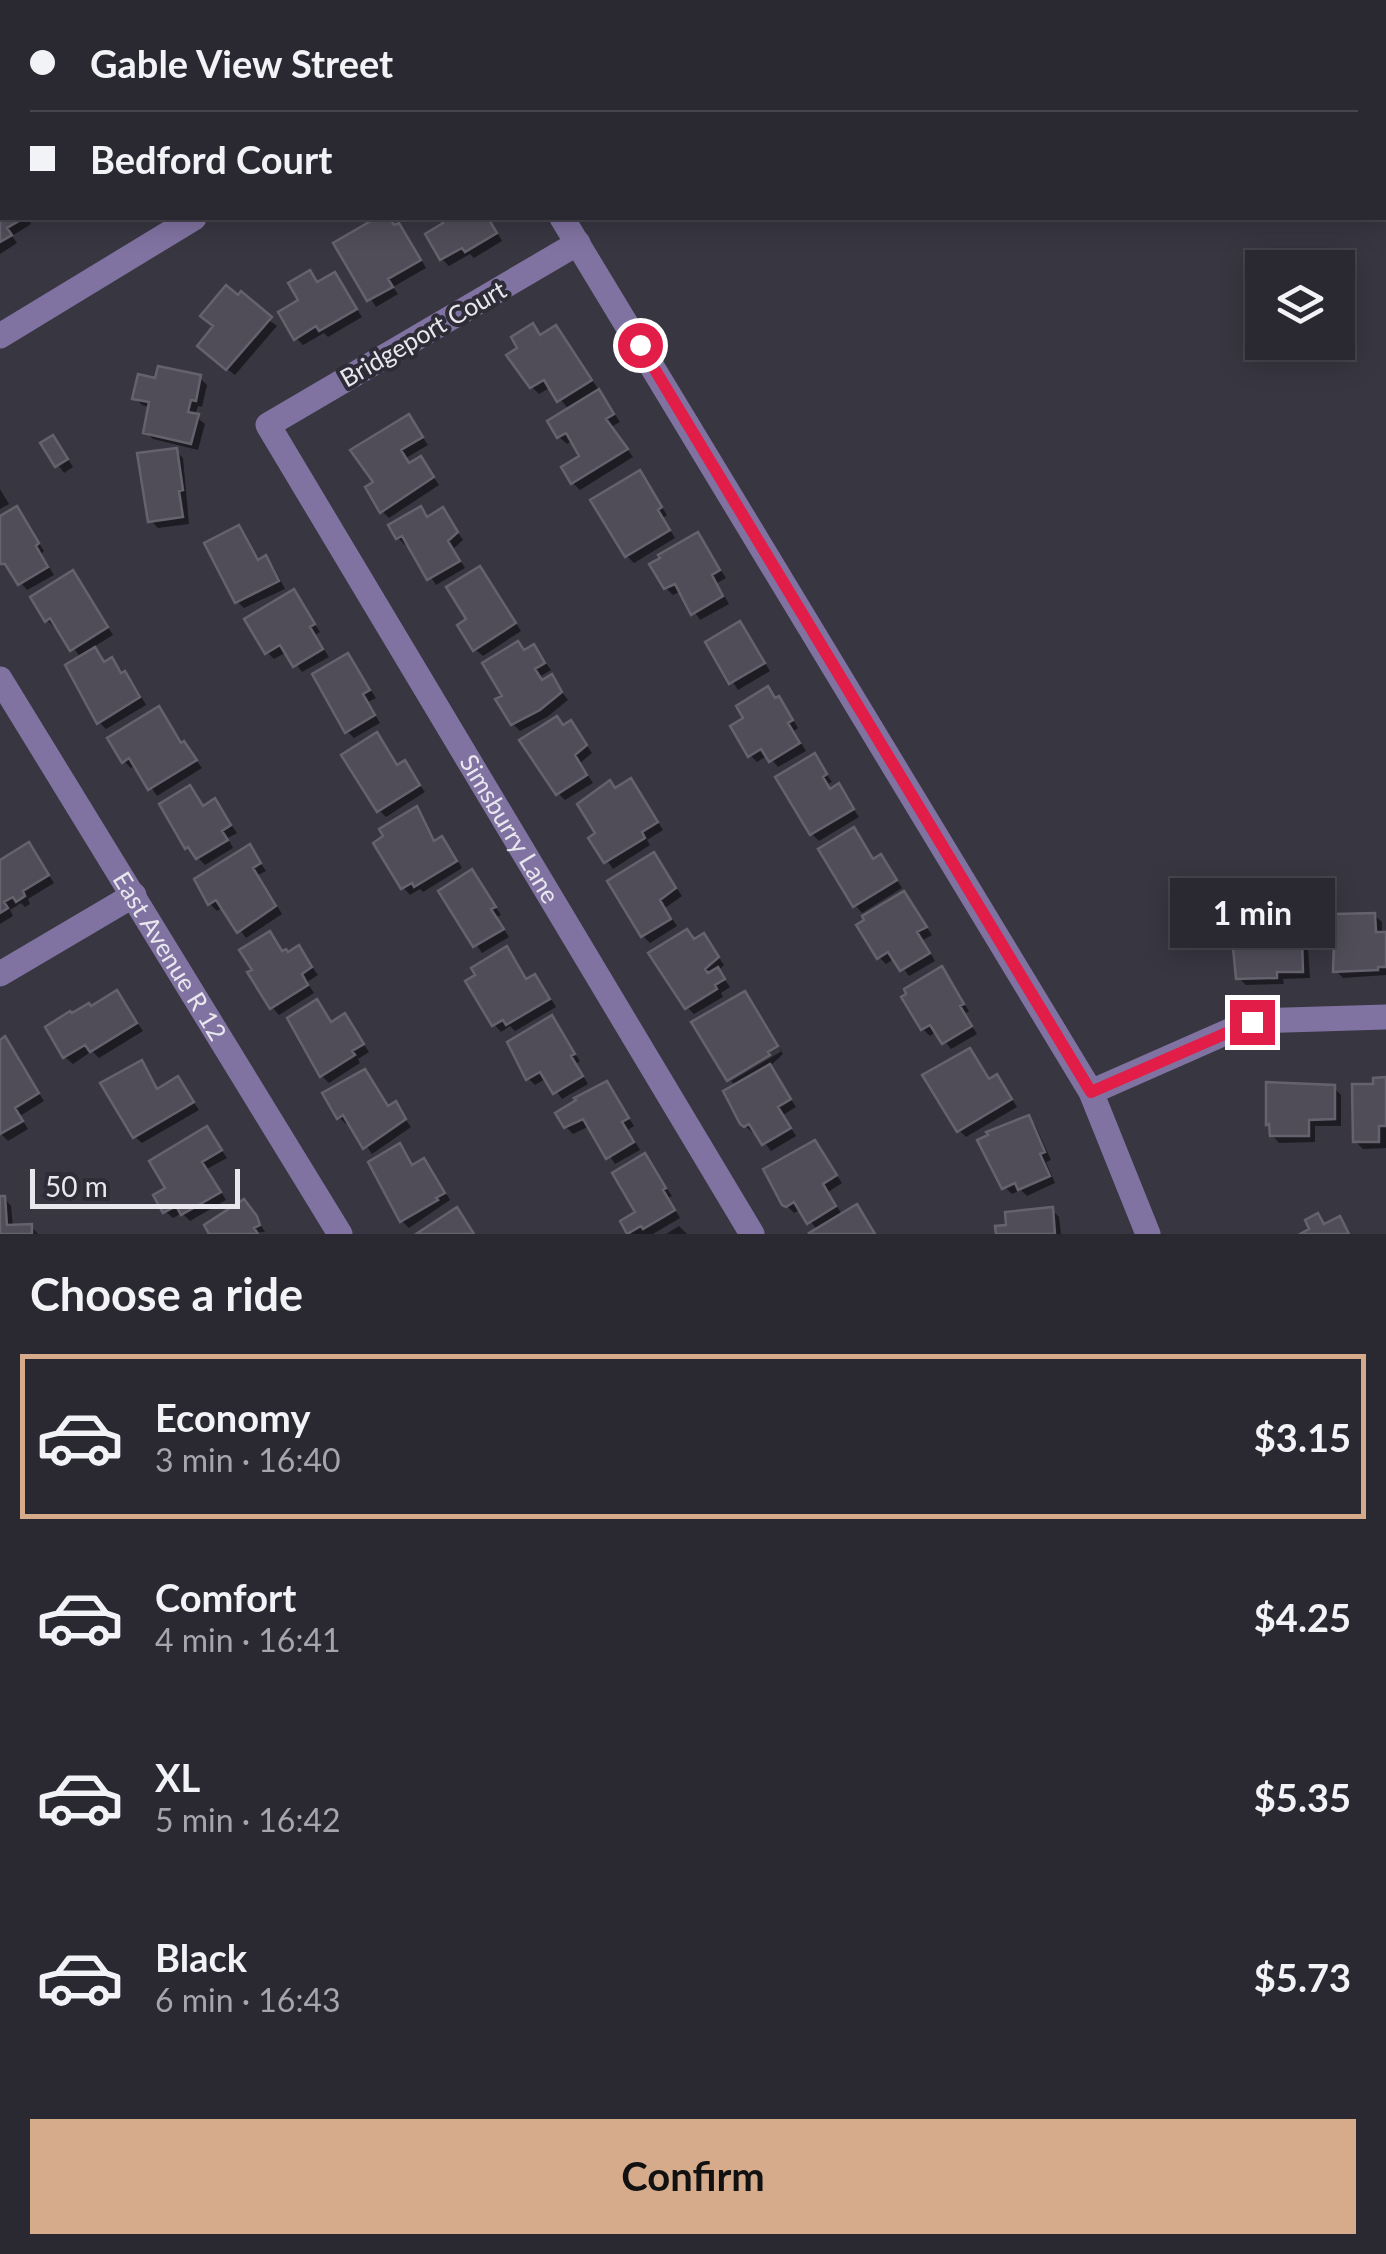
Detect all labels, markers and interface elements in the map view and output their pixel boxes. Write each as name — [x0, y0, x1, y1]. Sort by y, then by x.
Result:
text: Gable View Street — [90, 40, 393, 86]
text: Bedford Court — [90, 136, 332, 182]
map controls — [1245, 250, 1355, 360]
button: layers — [1245, 250, 1355, 360]
street label: Bridgeport Court — [334, 274, 511, 393]
route start — [618, 323, 663, 368]
street label: Simsburry Lane — [454, 748, 566, 908]
street label: East Avenue R 12 — [108, 866, 234, 1045]
callout: 1 min — [1170, 877, 1334, 947]
text: 1 min — [1213, 893, 1292, 932]
route end — [1230, 1000, 1275, 1045]
scale bar — [30, 1164, 240, 1208]
text: 50 m — [45, 1169, 108, 1203]
text: Choose a ride — [30, 1267, 303, 1321]
icon: car — [35, 1392, 125, 1482]
text: Economy — [155, 1394, 310, 1440]
text: $3.15 — [1254, 1414, 1351, 1460]
text: 3 min · 16:40 — [155, 1440, 341, 1479]
icon: car — [35, 1572, 125, 1662]
text: Comfort — [155, 1574, 296, 1620]
text: $4.25 — [1254, 1594, 1351, 1640]
text: 4 min · 16:41 — [155, 1620, 341, 1659]
icon: car — [35, 1752, 125, 1842]
text: XL — [155, 1754, 200, 1800]
text: $5.35 — [1254, 1774, 1351, 1820]
text: 5 min · 16:42 — [155, 1800, 341, 1839]
icon: car — [35, 1932, 125, 2022]
text: Black — [155, 1934, 247, 1980]
text: $5.73 — [1254, 1954, 1351, 2000]
text: 6 min · 16:43 — [155, 1980, 341, 2019]
button: Confirm — [30, 2119, 1356, 2234]

